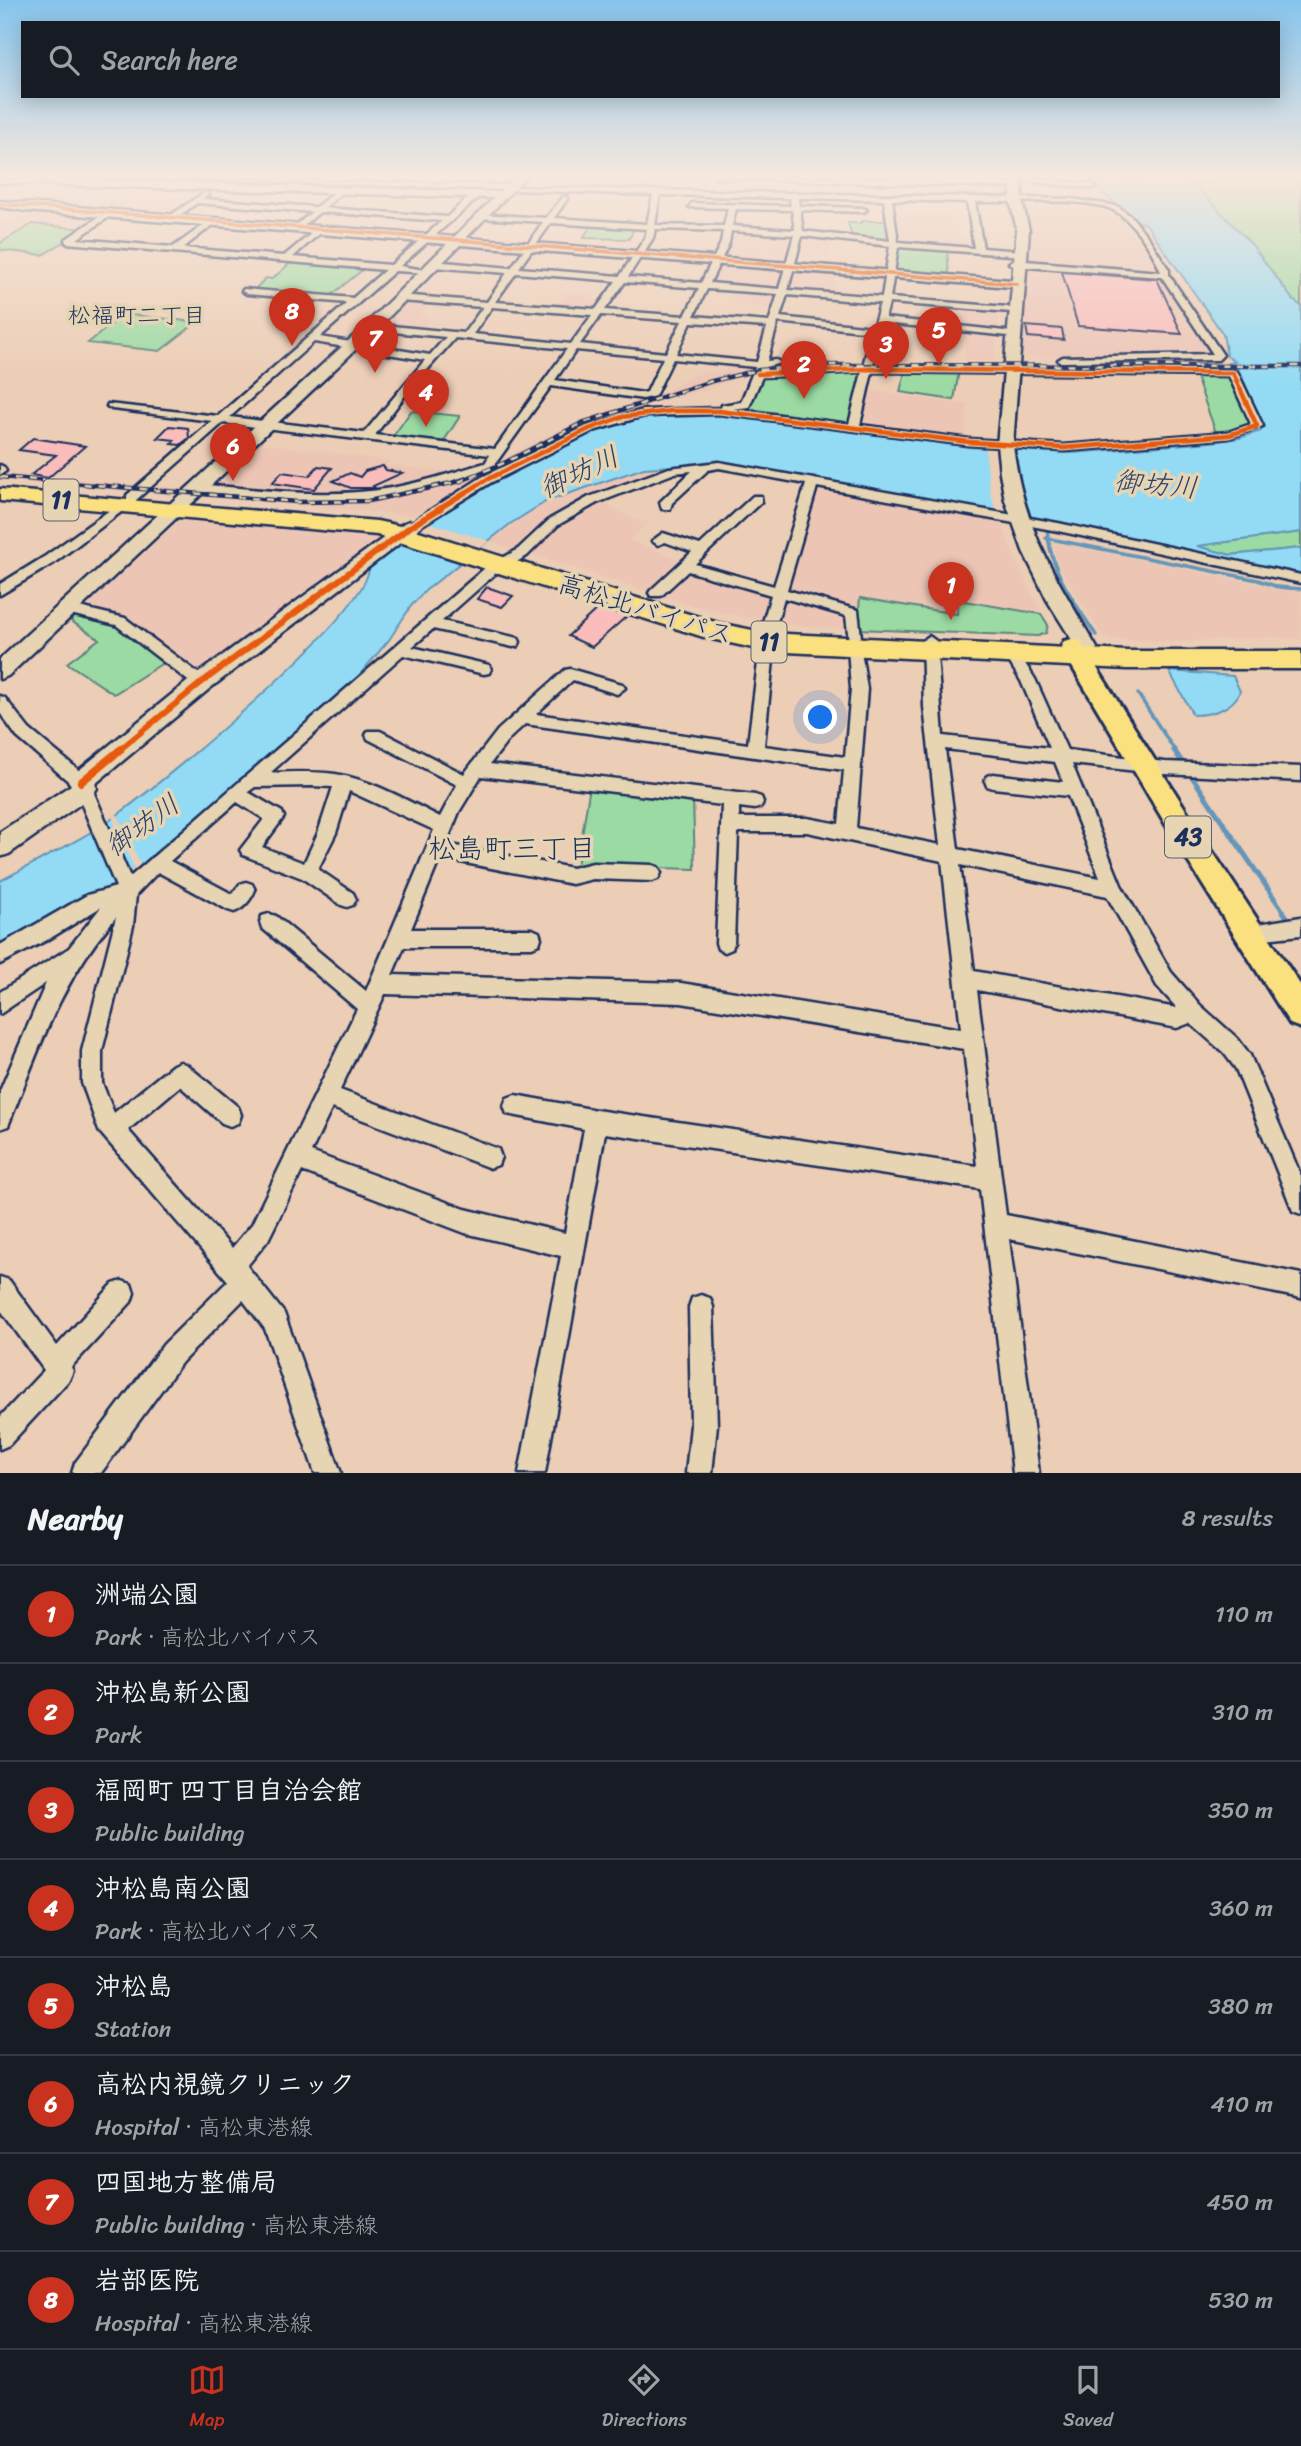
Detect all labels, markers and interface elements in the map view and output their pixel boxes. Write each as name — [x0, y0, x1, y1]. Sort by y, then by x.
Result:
search box — [21, 21, 1280, 98]
text: Search here — [101, 37, 238, 83]
icon: search — [45, 41, 83, 79]
pin: 8 — [269, 288, 315, 346]
district label: 松福町二丁目 — [68, 295, 206, 336]
pin: 5 — [916, 307, 962, 365]
pin: 7 — [352, 315, 398, 373]
pin: 3 — [863, 321, 909, 379]
pin: 2 — [781, 341, 827, 399]
pin: 4 — [403, 369, 449, 427]
pin: 6 — [210, 423, 256, 481]
water label: 御坊川 — [531, 432, 627, 512]
water label: 御坊川 — [1112, 456, 1200, 512]
road number: 11 — [43, 480, 78, 520]
street label: 高松北バイパス — [552, 560, 740, 658]
pin: 1 — [928, 562, 974, 620]
road number: 11 — [752, 622, 786, 662]
your location — [803, 700, 837, 734]
water label: 御坊川 — [94, 780, 190, 870]
road number: 43 — [1165, 816, 1211, 858]
district label: 松島町三丁目 — [428, 824, 596, 873]
text: Nearby — [28, 1492, 123, 1546]
text: 8 results — [1182, 1498, 1273, 1539]
text: 洲端公園 — [95, 1571, 199, 1617]
text: 1 — [46, 1594, 56, 1635]
text: 110 m — [1215, 1594, 1273, 1635]
text: Park · 高松北バイパス — [95, 1617, 321, 1658]
text: 沖松島新公園 — [95, 1669, 251, 1715]
text: 2 — [44, 1692, 58, 1733]
text: 310 m — [1212, 1692, 1273, 1733]
text: Park — [95, 1715, 142, 1756]
text: 福岡町 四丁目自治会館 — [95, 1767, 362, 1813]
text: 3 — [45, 1790, 57, 1831]
text: 350 m — [1208, 1790, 1273, 1831]
text: Public building — [95, 1813, 245, 1854]
text: 沖松島南公園 — [95, 1865, 251, 1911]
text: 4 — [44, 1888, 58, 1929]
text: 360 m — [1209, 1888, 1273, 1929]
text: Park · 高松北バイパス — [95, 1911, 321, 1952]
text: 沖松島 — [95, 1963, 173, 2009]
text: 5 — [44, 1986, 58, 2027]
text: 380 m — [1208, 1986, 1273, 2027]
text: Station — [95, 2009, 171, 2050]
text: 高松内視鏡クリニック — [95, 2061, 355, 2107]
text: 6 — [44, 2084, 58, 2125]
text: 410 m — [1211, 2084, 1273, 2125]
text: Hospital · 高松東港線 — [95, 2107, 313, 2148]
text: 四国地方整備局 — [95, 2159, 277, 2205]
text: 7 — [44, 2182, 58, 2223]
text: 450 m — [1206, 2182, 1273, 2223]
text: Public building · 高松東港線 — [95, 2205, 378, 2246]
text: 岩部医院 — [95, 2257, 199, 2303]
text: 8 — [44, 2280, 58, 2321]
text: 530 m — [1208, 2280, 1273, 2321]
text: Hospital · 高松東港線 — [95, 2303, 313, 2344]
tab: Map — [188, 2361, 226, 2436]
tab: Directions — [602, 2361, 687, 2436]
tab: Saved — [1063, 2361, 1113, 2436]

